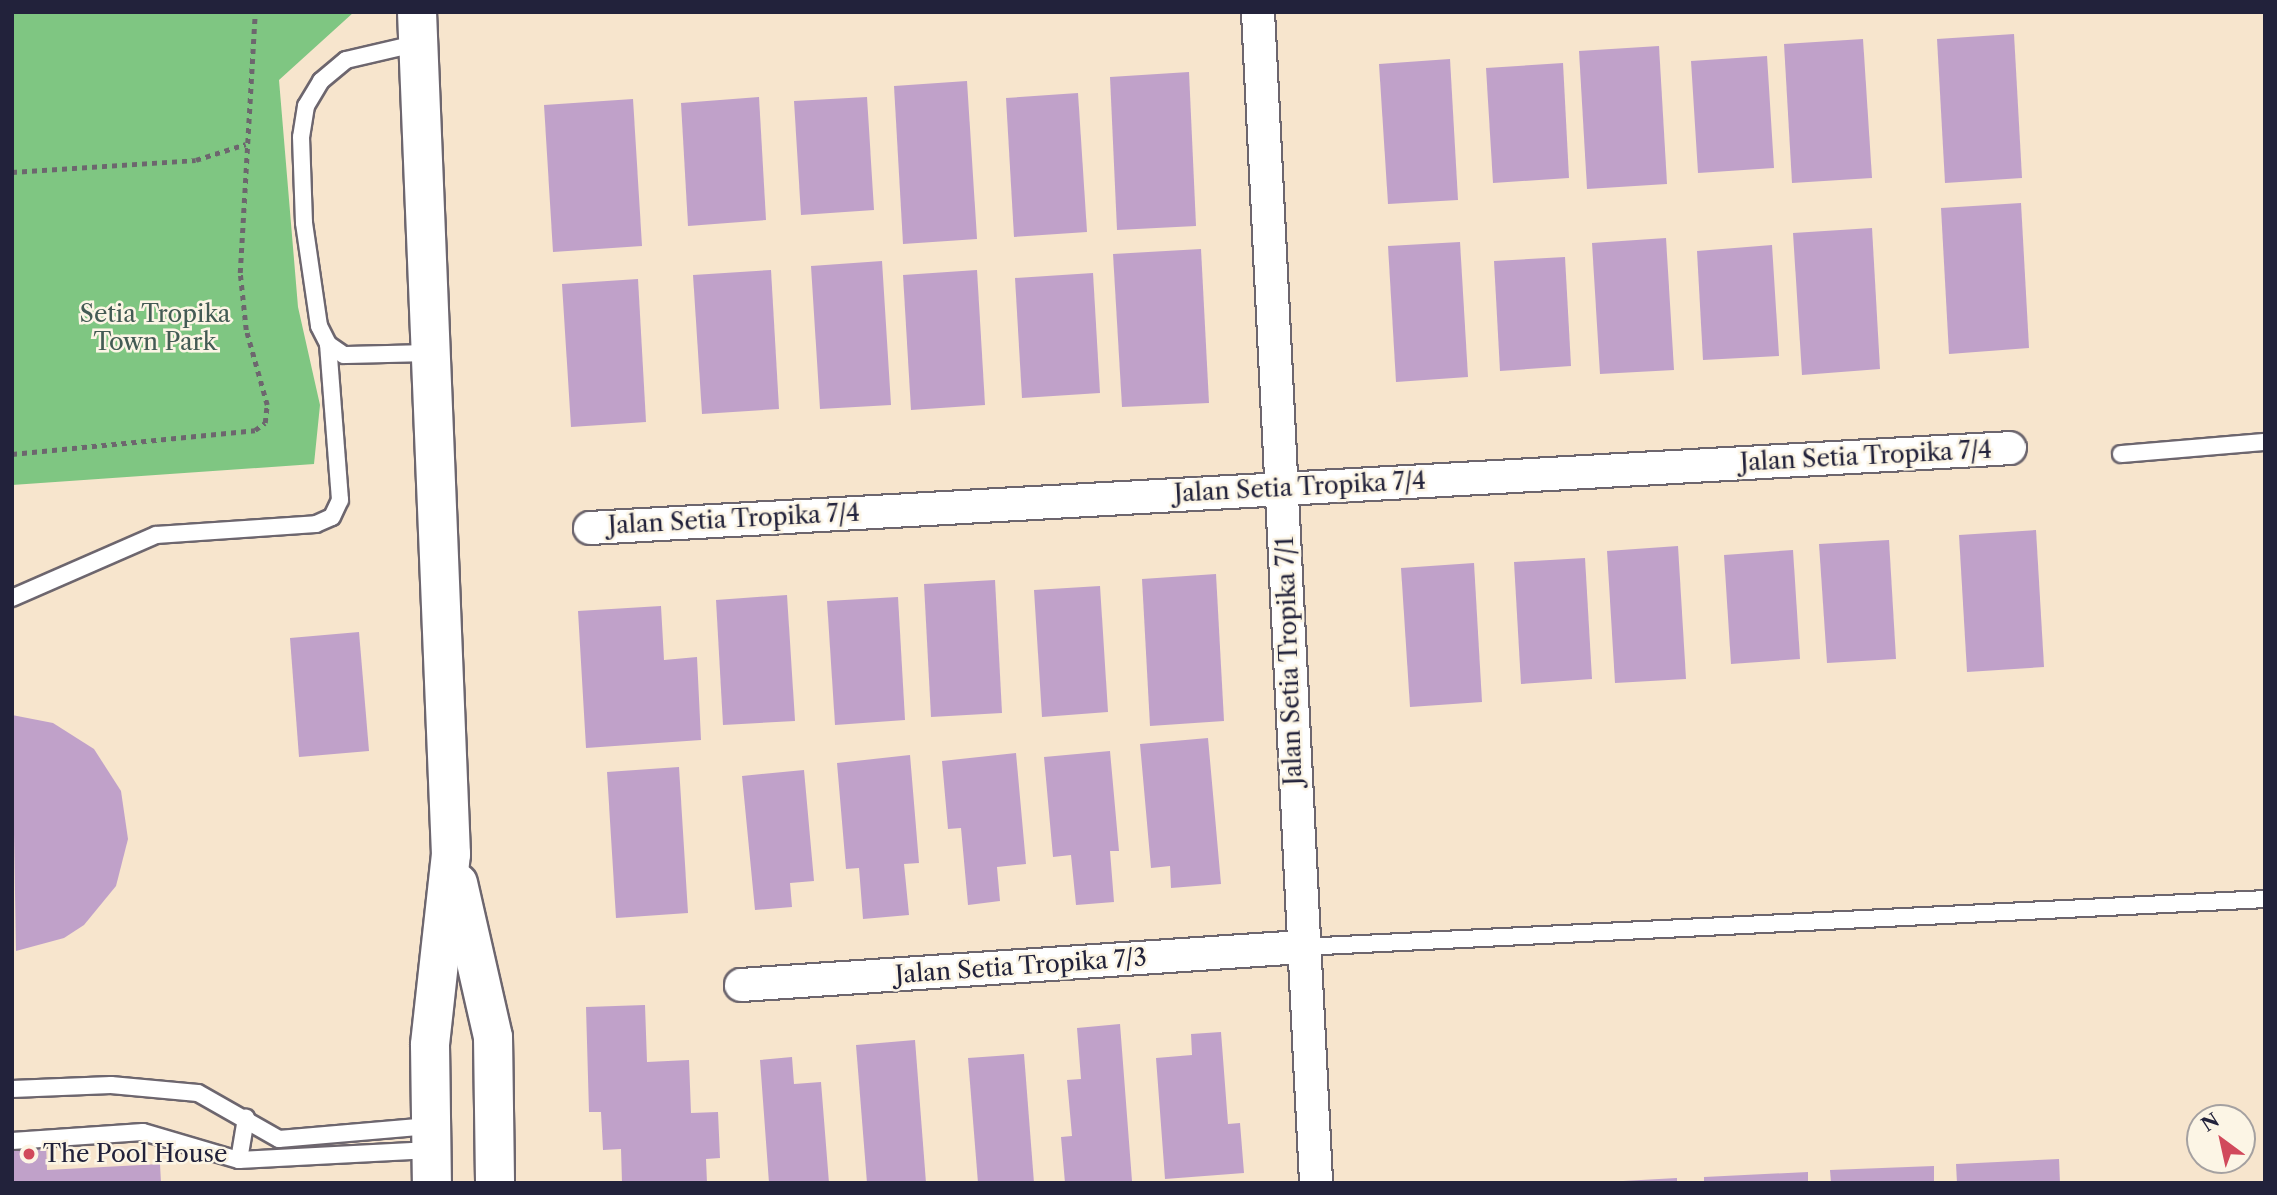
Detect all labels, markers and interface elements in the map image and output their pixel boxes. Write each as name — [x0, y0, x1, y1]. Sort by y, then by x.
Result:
park label: Setia Tropika Town Park — [79, 300, 231, 356]
street label: Jalan Setia Tropika 7/4 — [1739, 435, 1993, 477]
street label: Jalan Setia Tropika 7/4 — [1173, 466, 1427, 508]
street label: Jalan Setia Tropika 7/4 — [607, 498, 861, 540]
street label: Jalan Setia Tropika 7/1 — [1270, 536, 1308, 786]
street label: Jalan Setia Tropika 7/3 — [894, 943, 1148, 989]
north arrow — [2186, 1104, 2256, 1174]
text: N — [2197, 1109, 2224, 1137]
place label: The Pool House — [43, 1140, 227, 1168]
marker: The Pool House — [21, 1146, 37, 1162]

